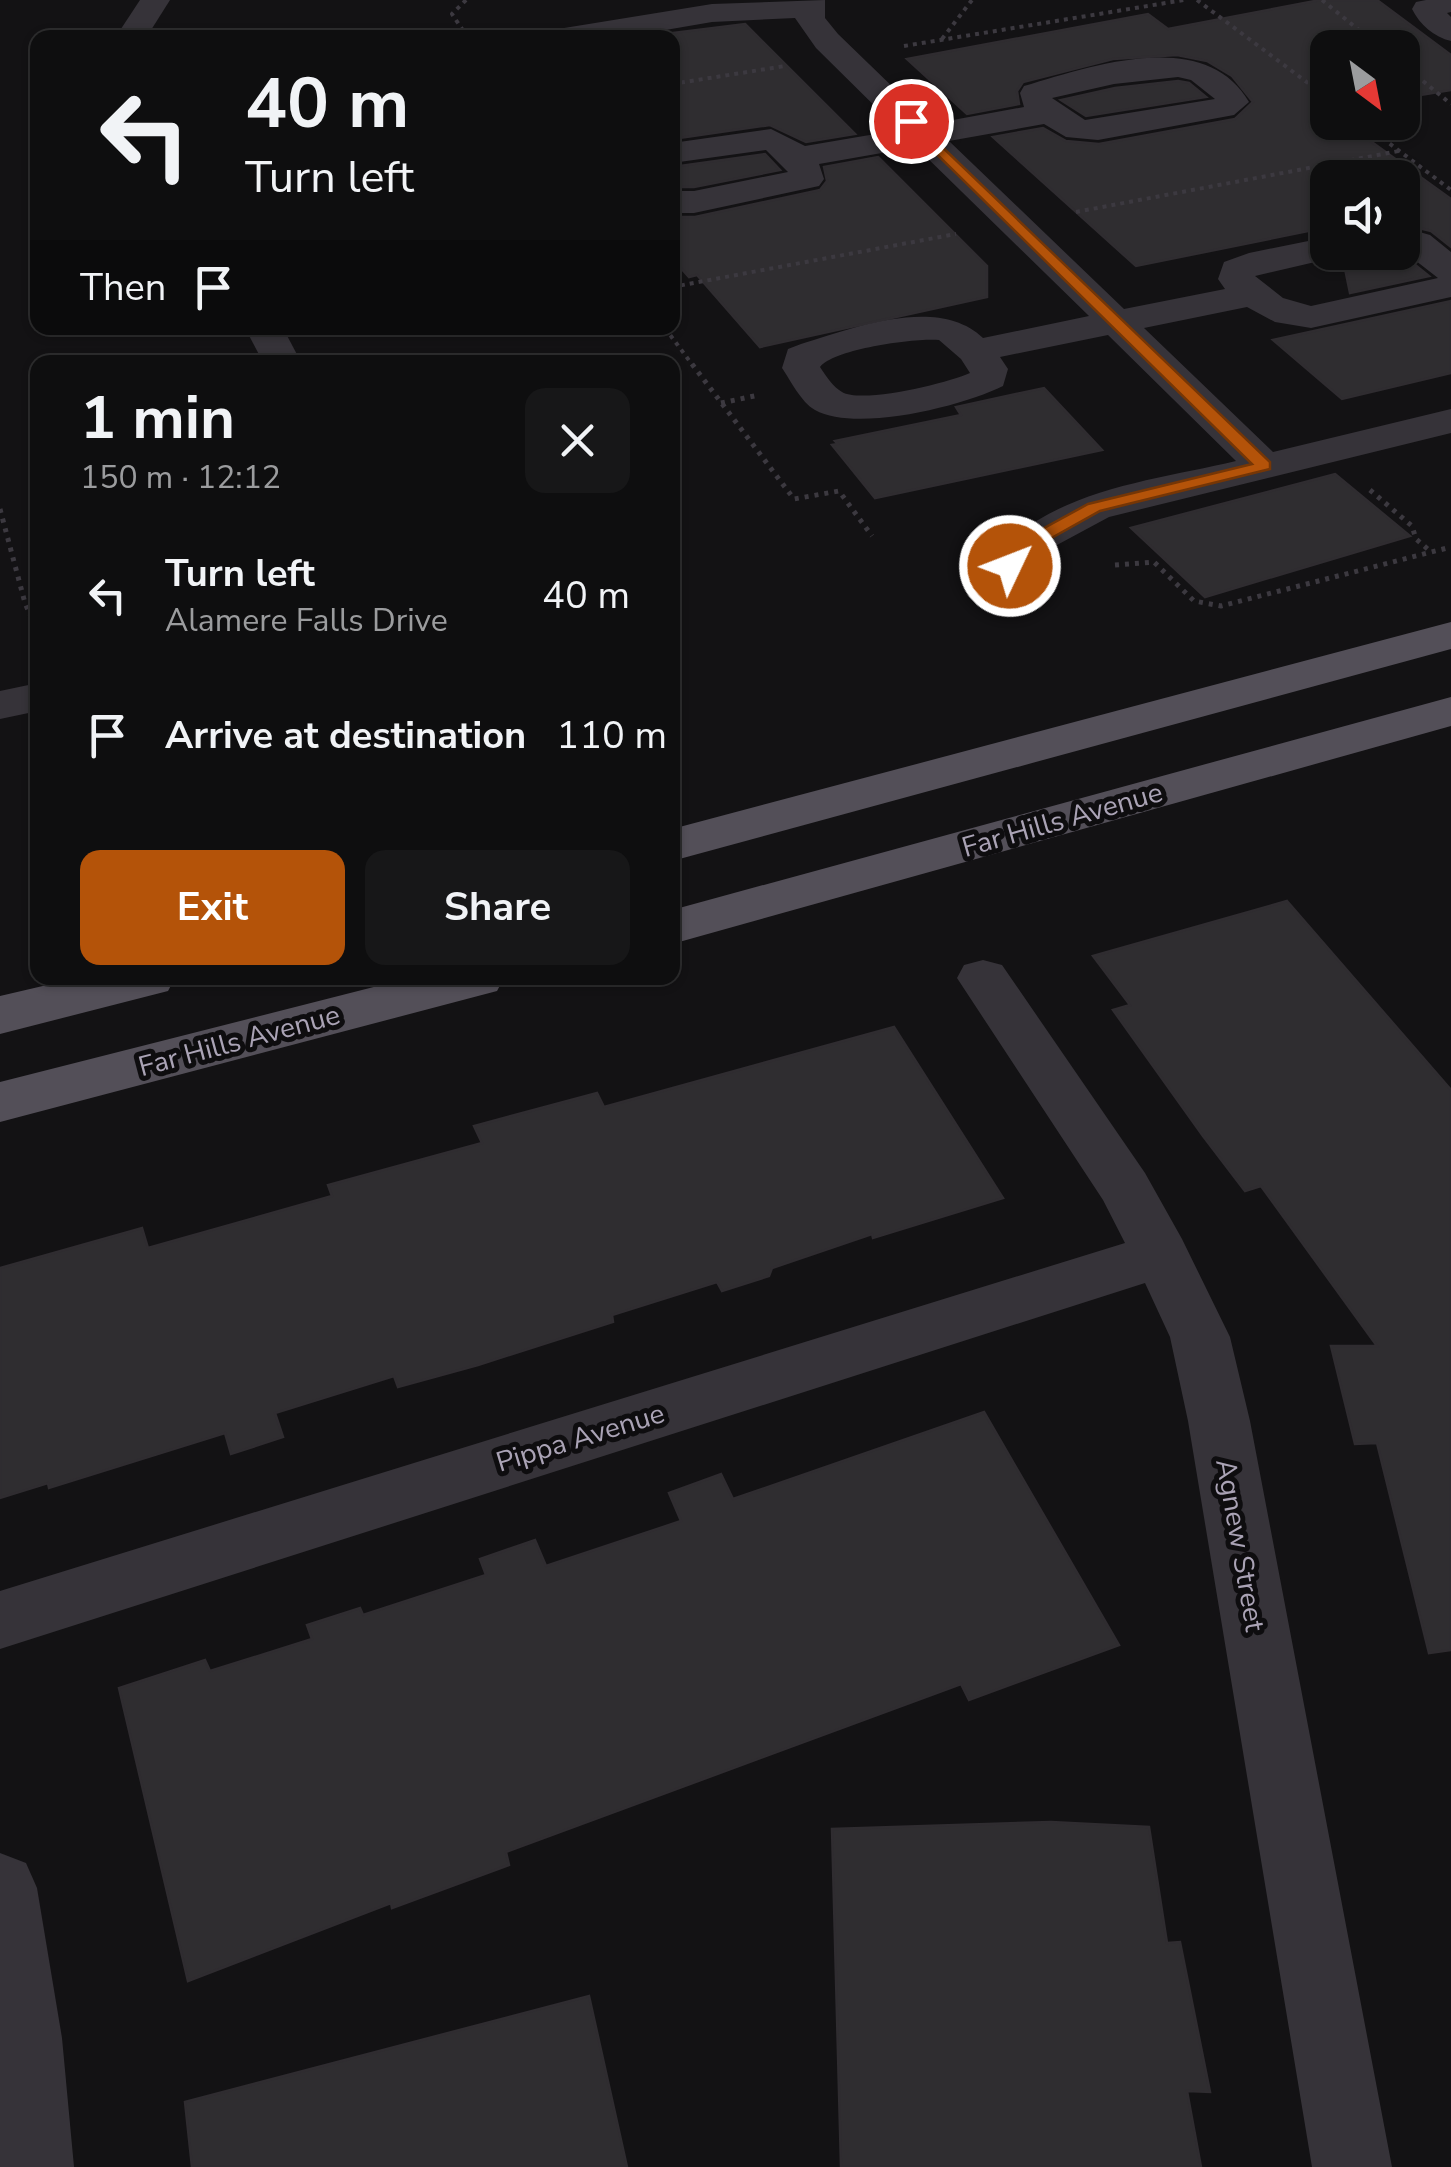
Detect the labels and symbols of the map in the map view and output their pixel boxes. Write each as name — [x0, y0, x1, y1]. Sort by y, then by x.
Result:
north arrow — [1310, 30, 1420, 140]
pin — [869, 79, 954, 164]
position arrow — [958, 514, 1062, 618]
street label: Far Hills Avenue — [958, 773, 1167, 867]
street label: Far Hills Avenue — [134, 996, 344, 1086]
street label: Pippa Avenue — [491, 1394, 669, 1482]
street label: Agnew Street — [1206, 1456, 1274, 1635]

